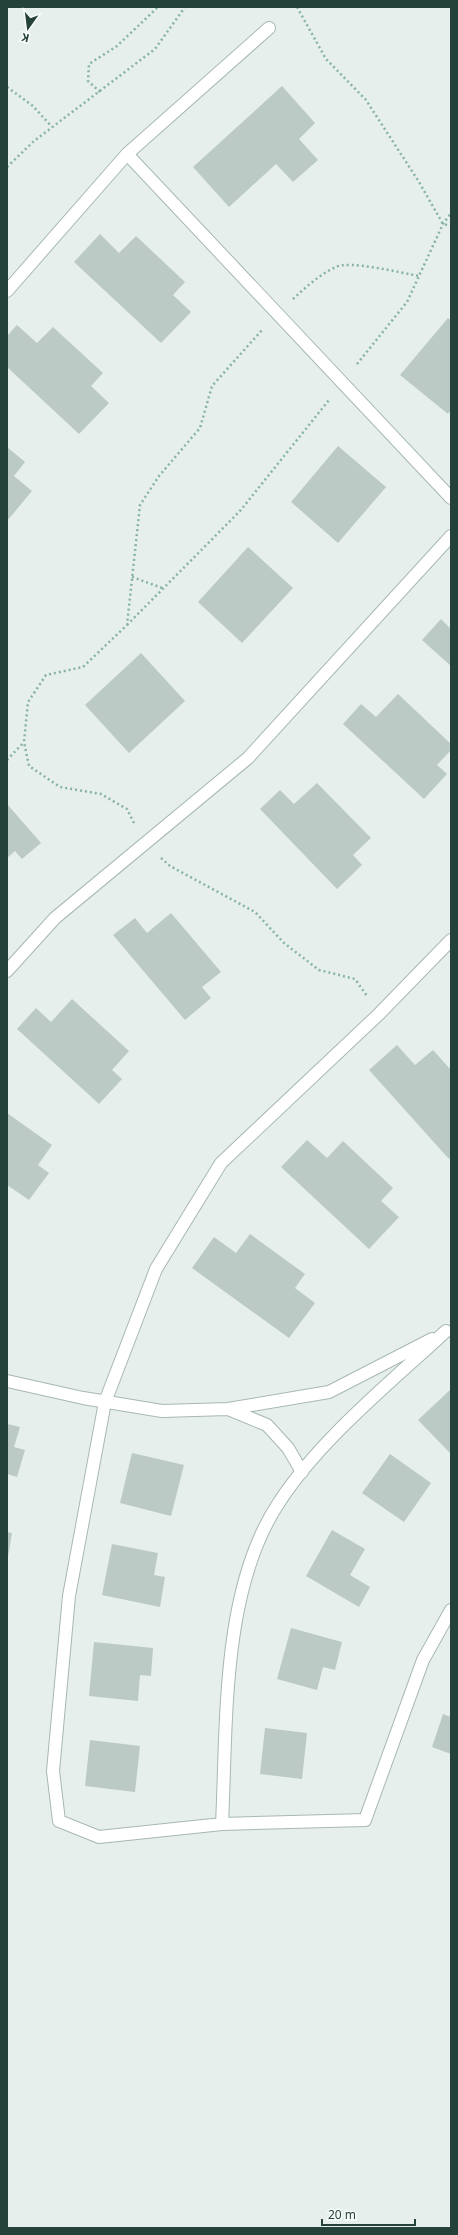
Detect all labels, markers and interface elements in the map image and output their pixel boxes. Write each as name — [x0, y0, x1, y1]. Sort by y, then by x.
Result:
north arrow — [8, 8, 48, 48]
text: K — [19, 30, 31, 46]
scale bar — [322, 2201, 415, 2227]
text: 20 m — [328, 2206, 356, 2223]

